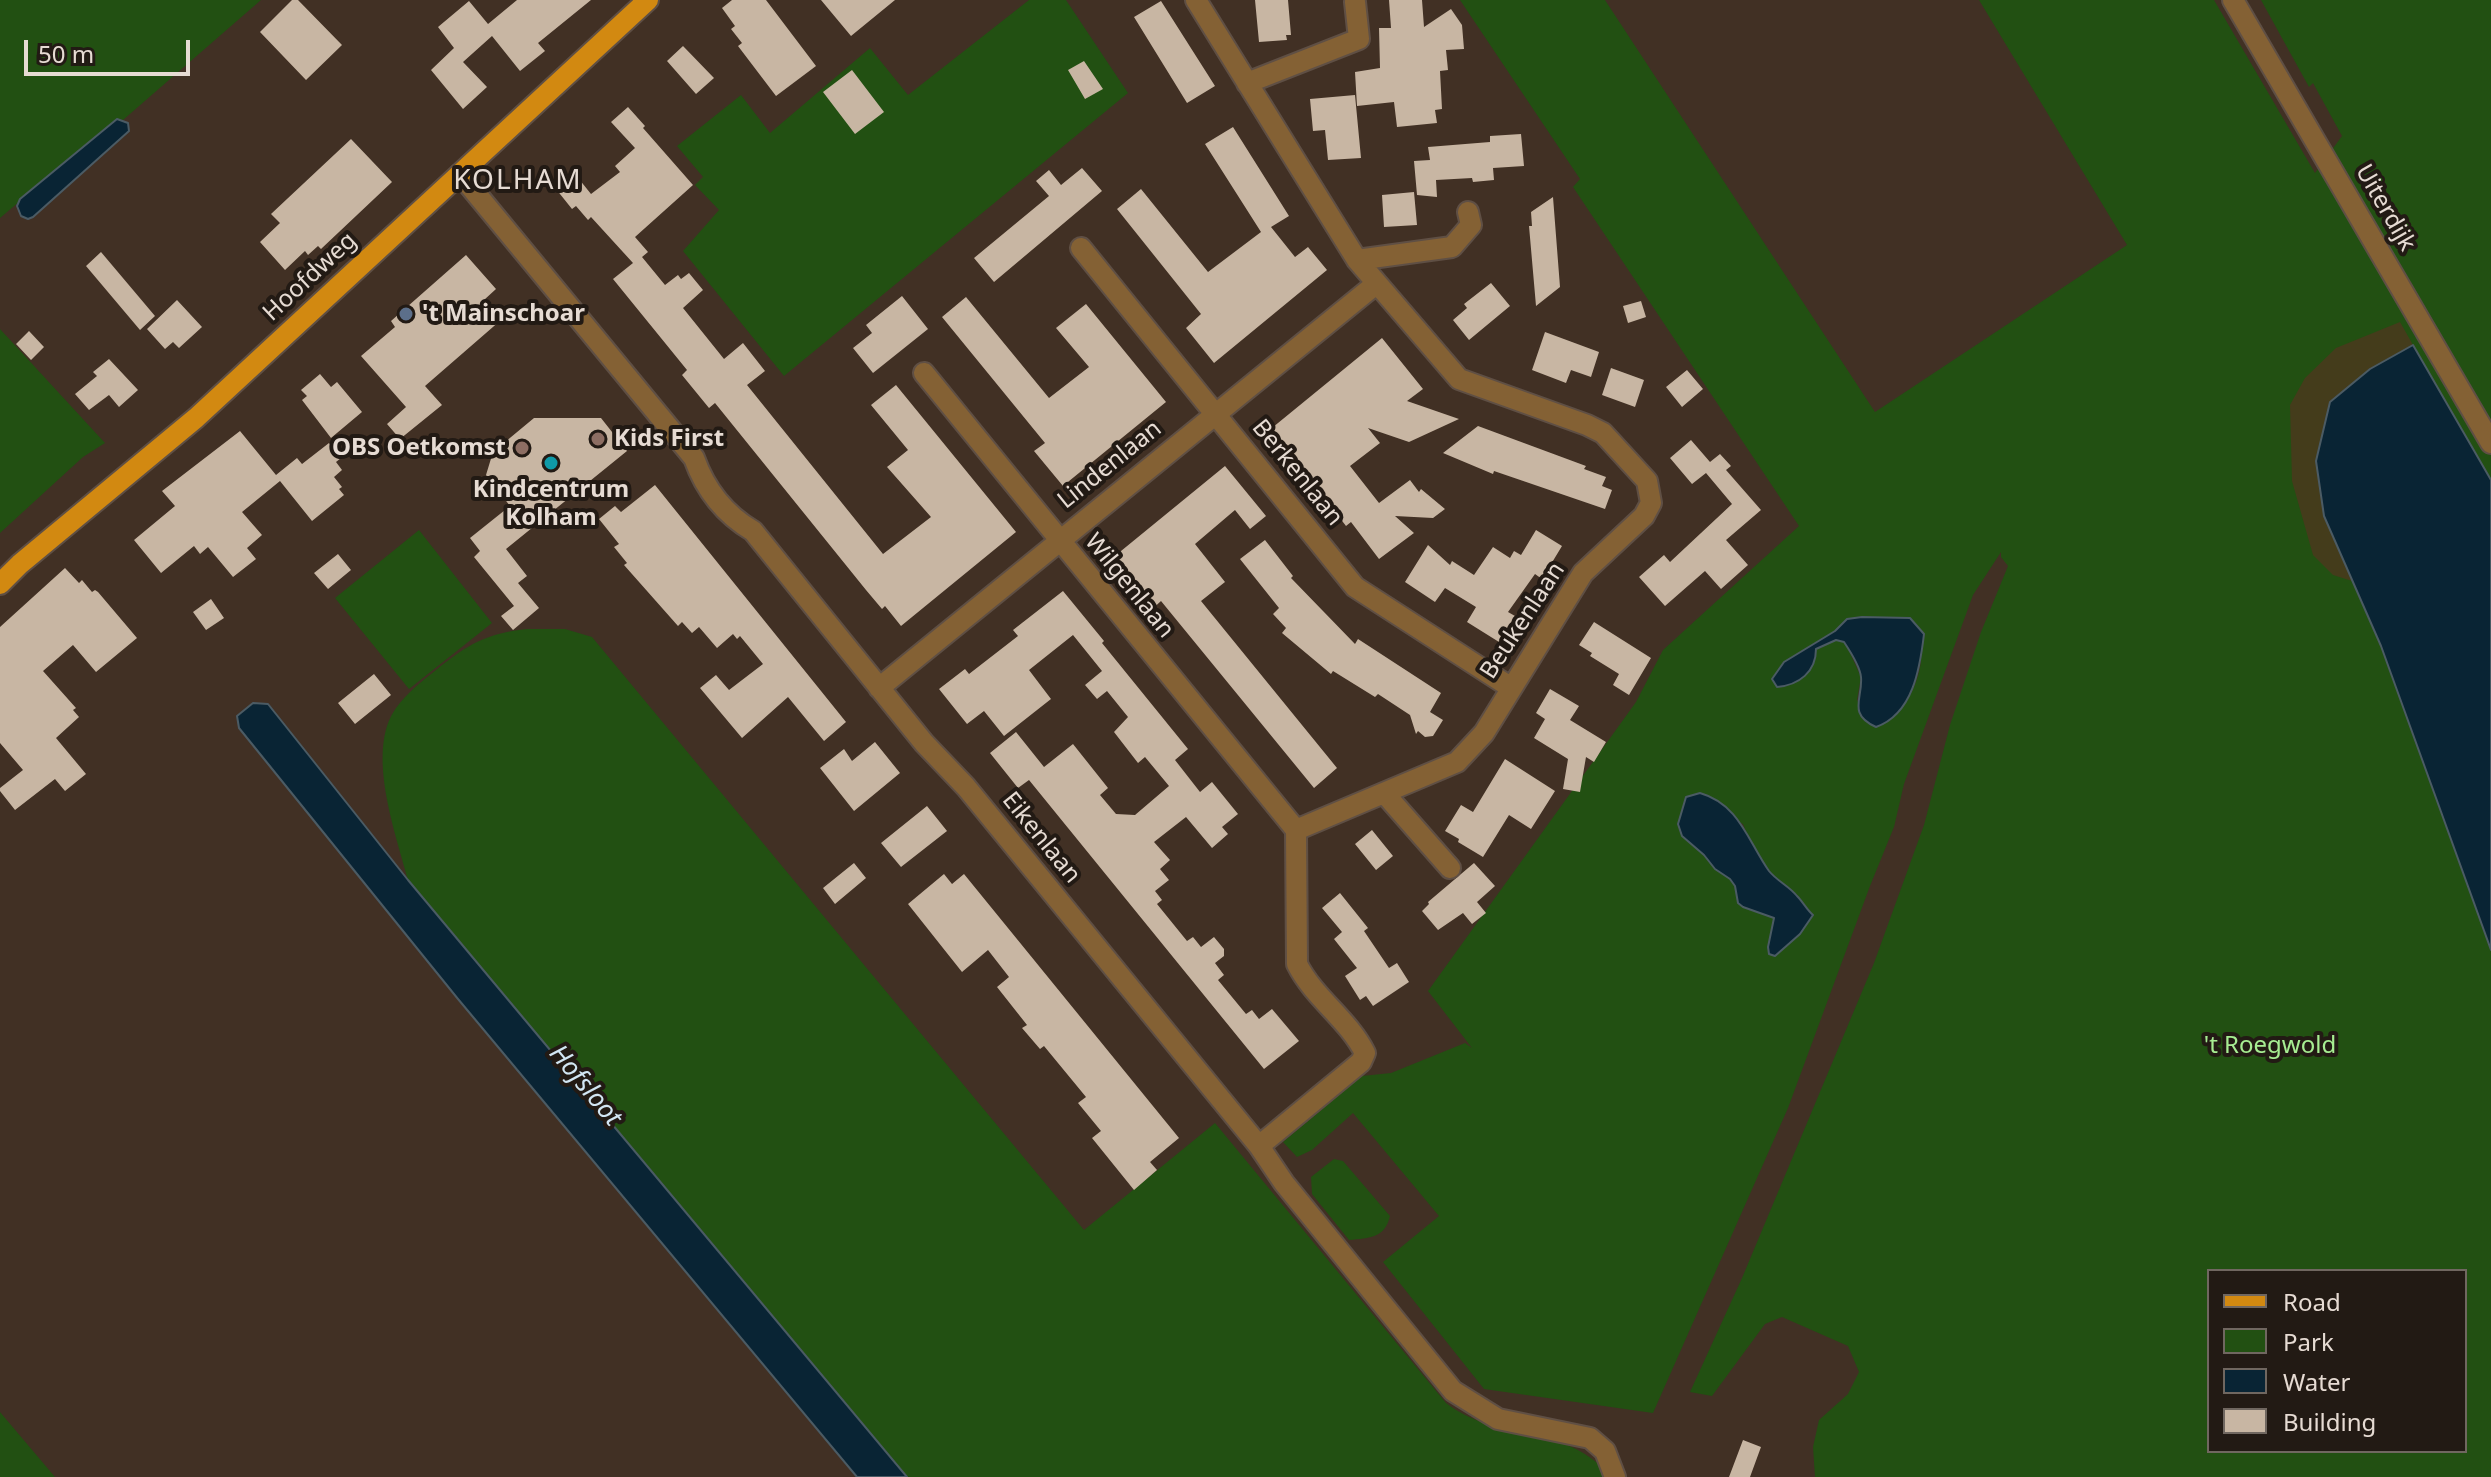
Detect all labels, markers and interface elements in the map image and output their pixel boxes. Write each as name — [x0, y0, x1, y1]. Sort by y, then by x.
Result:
scale bar — [28, 24, 194, 74]
text: 50 m — [38, 37, 94, 70]
street label: Uiterdijk — [2349, 160, 2421, 256]
district label: KOLHAM — [453, 164, 583, 198]
street label: Hoofdweg — [257, 227, 363, 327]
place label: 't Mainschoar — [422, 300, 585, 328]
marker: 't Mainschoar — [397, 305, 415, 323]
street label: Berkenlaan — [1245, 414, 1349, 532]
street label: Lindenlaan — [1052, 415, 1168, 515]
place label: Kids First — [614, 425, 724, 453]
marker: Kids First — [589, 430, 607, 448]
place label: OBS Oetkomst — [332, 434, 506, 462]
marker: OBS Oetkomst — [513, 439, 531, 457]
marker: Kindcentrum Kolham — [542, 454, 560, 472]
place label: Kindcentrum Kolham — [473, 476, 629, 532]
street label: Wilgenlaan — [1078, 528, 1180, 644]
street label: Beukenlaan — [1475, 557, 1571, 685]
street label: Eikenlaan — [996, 787, 1086, 889]
park label: 't Roegwold — [2204, 1032, 2336, 1060]
water label: Hofsloot — [542, 1039, 628, 1133]
legend — [2207, 1269, 2467, 1453]
text: Road — [2283, 1285, 2341, 1318]
text: Park — [2283, 1325, 2334, 1358]
text: Water — [2283, 1365, 2350, 1398]
text: Building — [2283, 1405, 2376, 1438]

